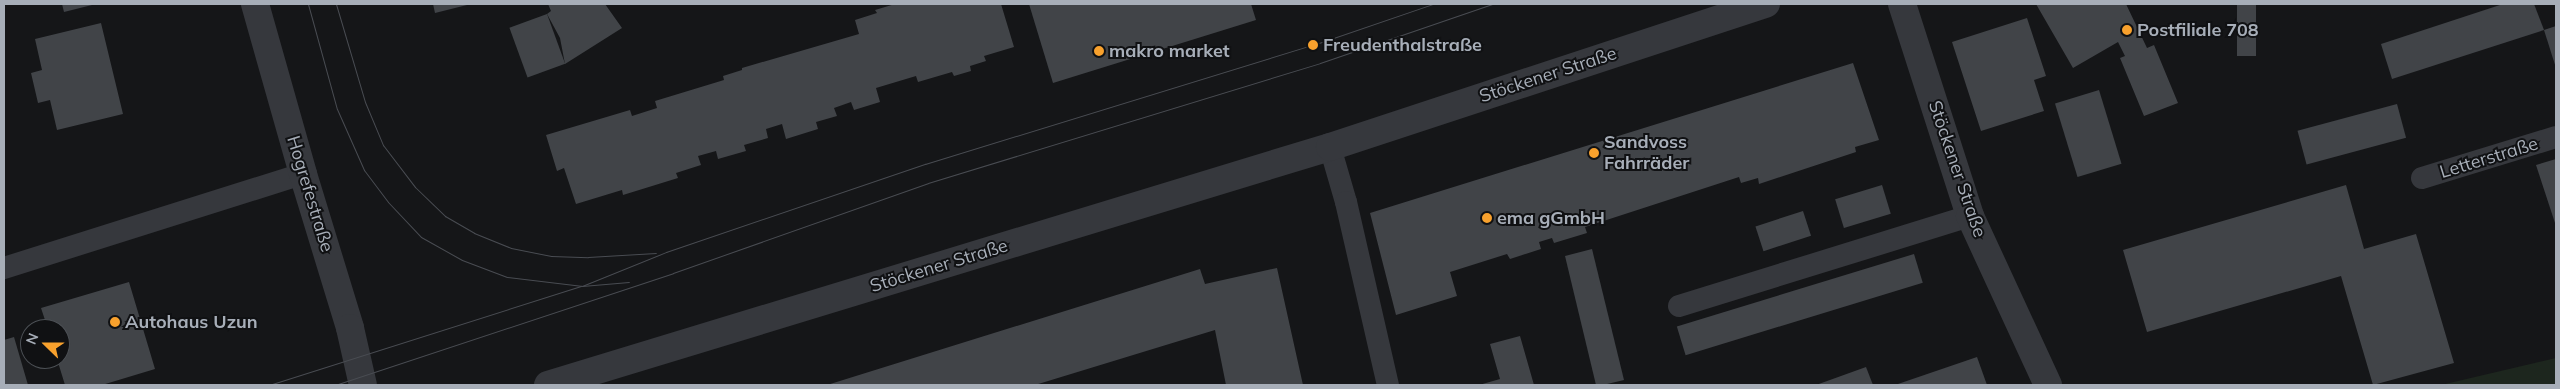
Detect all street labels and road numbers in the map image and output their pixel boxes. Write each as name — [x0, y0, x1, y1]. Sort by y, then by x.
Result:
street label: Stöckener Straße — [1477, 43, 1619, 107]
street label: Stöckener Straße — [1924, 98, 1990, 240]
street label: Hogrefestraße — [282, 133, 338, 255]
street label: Letterstraße — [2437, 133, 2541, 183]
street label: Stöckener Straße — [868, 235, 1010, 297]

